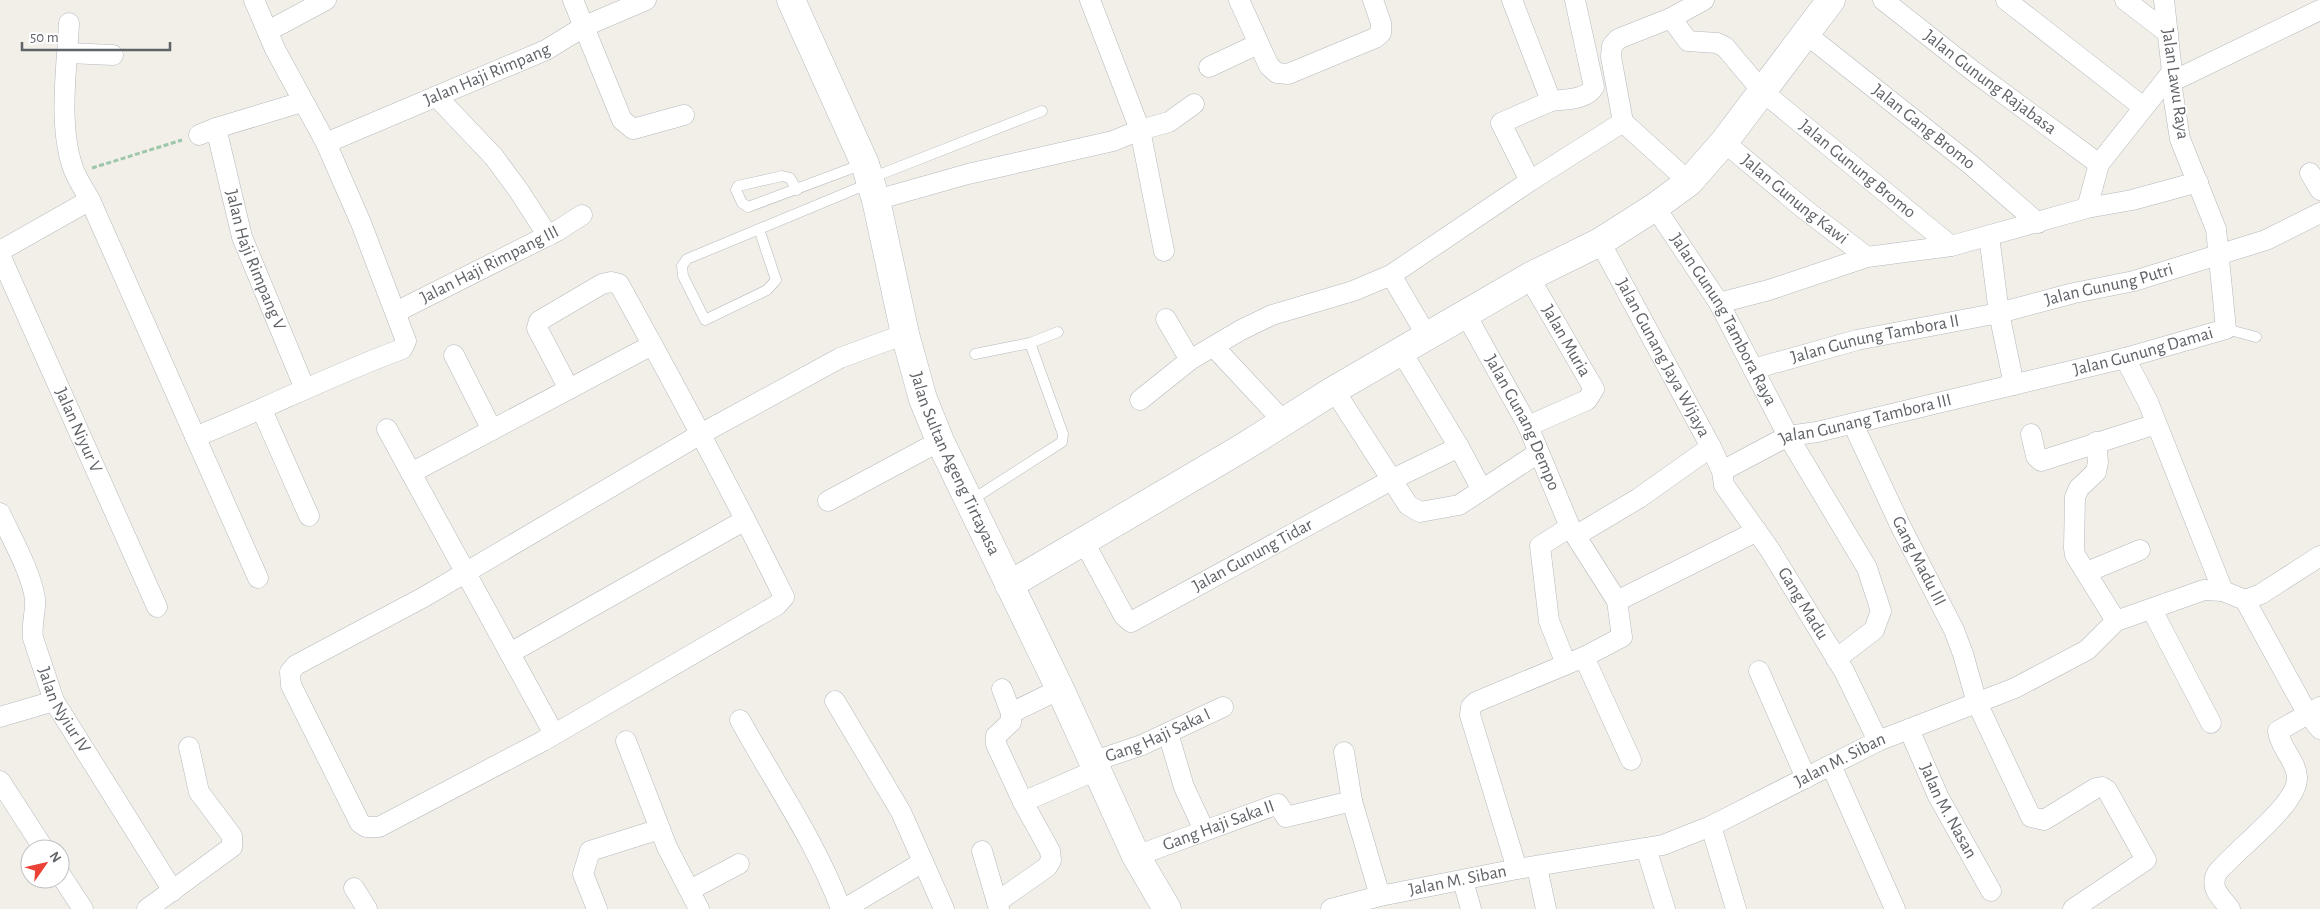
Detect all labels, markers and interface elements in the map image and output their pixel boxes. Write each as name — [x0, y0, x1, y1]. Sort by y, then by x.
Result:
scale bar — [22, 20, 170, 52]
street label: Jalan Gunung Rajabasa — [1920, 27, 2059, 138]
street label: Jalan Lawu Raya — [2158, 27, 2192, 141]
text: 50 m — [30, 30, 59, 45]
street label: Jalan Haji Rimpang — [422, 40, 553, 109]
street label: Jalan Gang Bromo — [1869, 81, 1978, 173]
street label: Jalan Gunung Bromo — [1796, 117, 1919, 222]
street label: Jalan Gunung Kawi — [1738, 151, 1851, 248]
street label: Jalan Haji Rimpang V — [222, 188, 289, 334]
street label: Jalan Haji Rimpang III — [418, 223, 562, 307]
street label: Jalan Gunung Tambora Raya — [1666, 230, 1780, 409]
street label: Jalan Gunung Putri — [2043, 260, 2175, 309]
street label: Jalan Gunang Jaya Wijaya — [1613, 276, 1713, 440]
street label: Jalan Muria — [1538, 302, 1594, 380]
street label: Jalan Gunung Tambora II — [1789, 312, 1961, 367]
street label: Jalan Gunung Damai — [2072, 324, 2215, 379]
street label: Jalan Gunang Dempo — [1481, 352, 1563, 493]
street label: Jalan Sultan Ageng Tirtayasa — [907, 370, 1003, 558]
street label: Jalan Niyur V — [52, 385, 105, 476]
street label: Jalan Gunang Tambora III — [1776, 391, 1953, 448]
street label: Gang Madu III — [1888, 513, 1949, 609]
street label: Jalan Gunung Tidar — [1190, 516, 1316, 596]
street label: Gang Madu — [1774, 564, 1831, 643]
street label: Jalan Nyiur IV — [34, 665, 94, 757]
street label: Gang Haji Saka I — [1103, 705, 1213, 766]
street label: Jalan M. Siban — [1792, 730, 1888, 791]
street label: Jalan M. Nasan — [1916, 761, 1980, 862]
street label: Gang Haji Saka II — [1160, 797, 1277, 854]
north arrow — [20, 839, 70, 889]
text: N — [46, 849, 63, 865]
street label: Jalan M. Siban — [1407, 862, 1508, 899]

